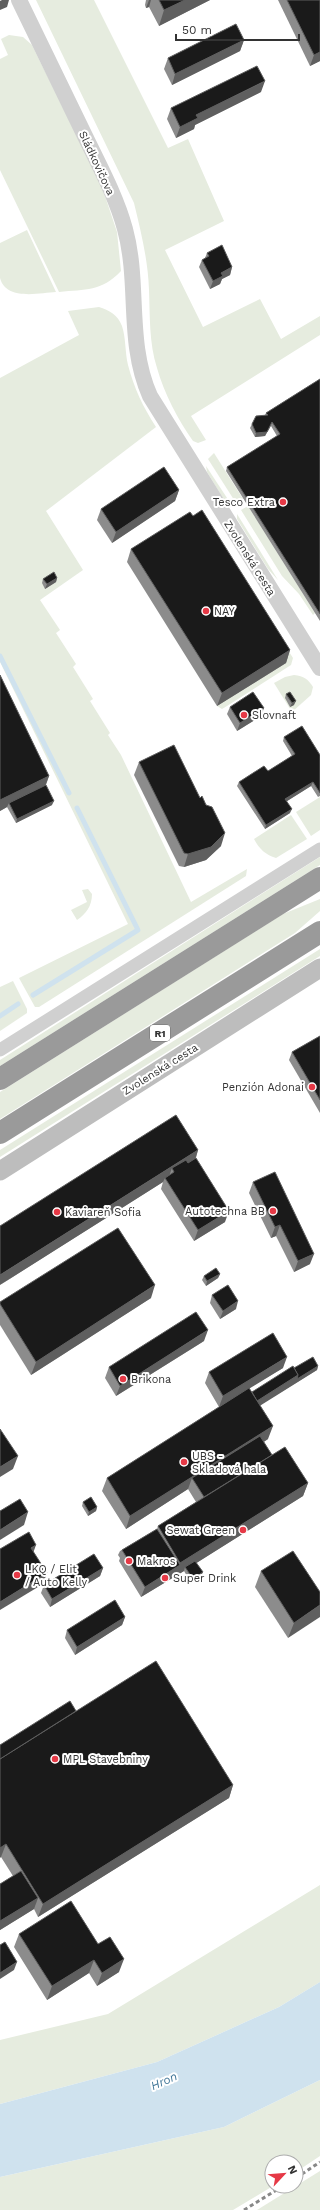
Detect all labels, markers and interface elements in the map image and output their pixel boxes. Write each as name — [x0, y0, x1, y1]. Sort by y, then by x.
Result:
scale bar — [176, 16, 299, 42]
text: 50 m — [182, 23, 212, 37]
street label: Sládkovičova — [76, 129, 117, 197]
place label: Tesco Extra — [213, 496, 275, 509]
marker: Tesco Extra — [278, 497, 288, 507]
street label: Zvolenská cesta — [221, 518, 278, 598]
place label: NAY — [214, 605, 236, 618]
marker: NAY — [201, 606, 211, 616]
place label: Slovnaft — [252, 709, 296, 722]
marker: Slovnaft — [239, 710, 249, 720]
road number: R1 — [150, 1025, 170, 1041]
street label: Zvolenská cesta — [120, 1041, 200, 1098]
place label: Penzión Adonai — [222, 1081, 304, 1094]
marker: Penzión Adonai — [307, 1082, 317, 1092]
place label: Autotechna BB — [185, 1205, 265, 1218]
place label: Kaviareň Sofia — [65, 1206, 141, 1219]
marker: Autotechna BB — [268, 1206, 278, 1216]
marker: Kaviareň Sofia — [52, 1207, 62, 1217]
place label: Brikona — [131, 1373, 171, 1386]
marker: Brikona — [118, 1374, 128, 1384]
place label: UBS - Skladová hala — [192, 1450, 266, 1476]
marker: UBS - Skladová hala — [179, 1457, 189, 1467]
place label: Sewat Green — [167, 1524, 235, 1537]
marker: Sewat Green — [238, 1525, 248, 1535]
place label: Makros — [137, 1555, 176, 1568]
marker: Makros — [124, 1556, 134, 1566]
place label: LKQ / Elit / Auto Kelly — [25, 1563, 88, 1589]
marker: LKQ / Elit / Auto Kelly — [12, 1570, 22, 1580]
place label: Super Drink — [173, 1572, 236, 1585]
marker: Super Drink — [160, 1573, 170, 1583]
place label: MPL Stavebniny — [63, 1753, 148, 1766]
marker: MPL Stavebniny — [50, 1754, 60, 1764]
water label: Hron — [149, 2069, 179, 2093]
north arrow — [264, 2154, 304, 2194]
text: N — [285, 2163, 300, 2176]

